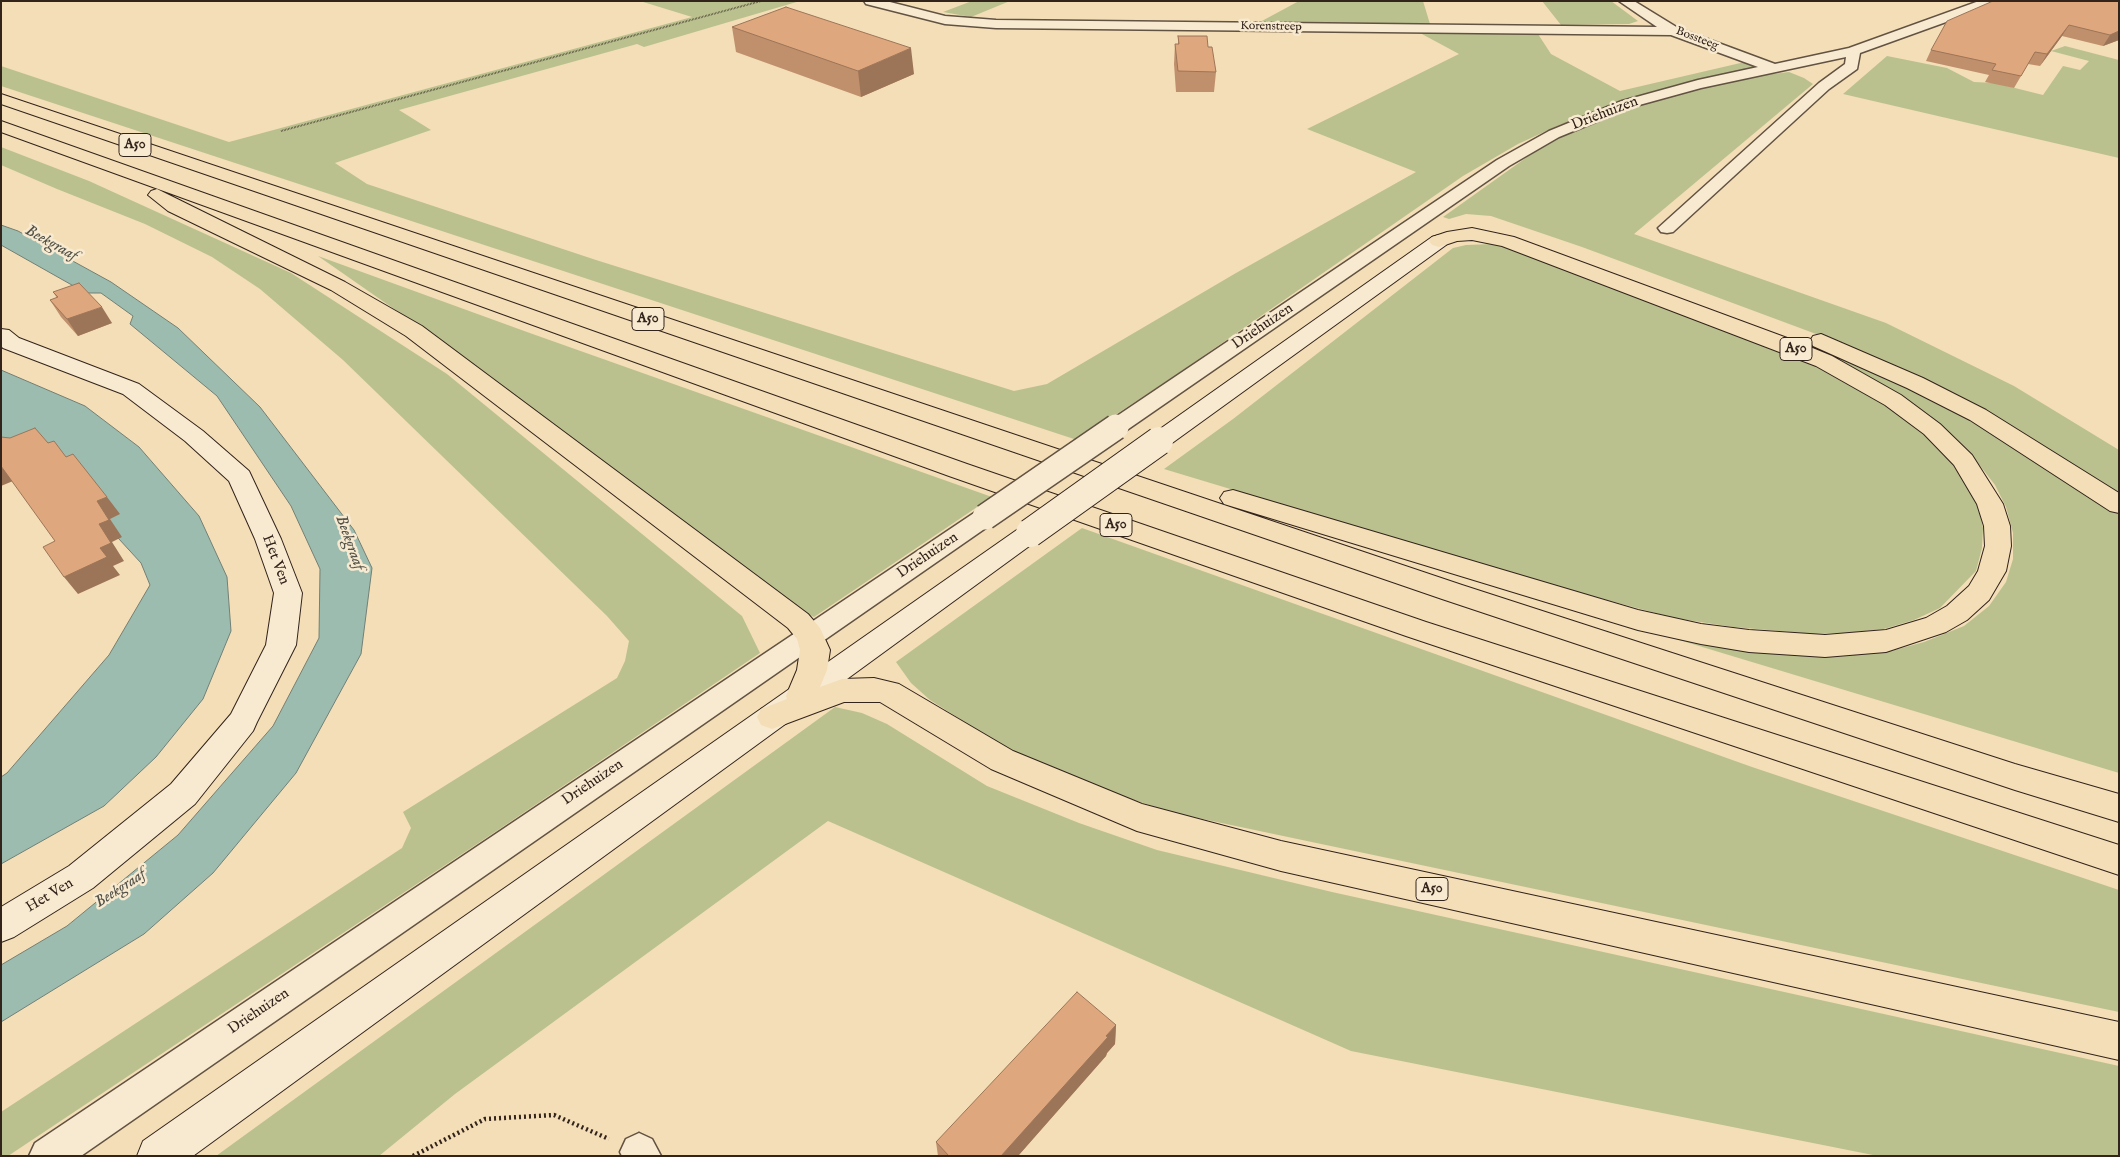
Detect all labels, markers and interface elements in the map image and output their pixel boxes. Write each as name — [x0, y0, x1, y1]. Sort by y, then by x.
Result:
street label: Korenstreep — [1240, 19, 1302, 35]
street label: Bossteeg — [1674, 24, 1720, 54]
street label: Driehuizen — [1569, 93, 1641, 135]
road number: A50 — [119, 134, 151, 156]
water label: Beekgraaf — [21, 222, 81, 266]
street label: Driehuizen — [1229, 300, 1297, 354]
road number: A50 — [632, 308, 664, 330]
road number: A50 — [1780, 338, 1812, 360]
water label: Beekgraaf — [330, 513, 368, 573]
road number: A50 — [1100, 514, 1132, 536]
street label: Driehuizen — [894, 529, 962, 583]
street label: Het Ven — [257, 533, 293, 587]
street label: Driehuizen — [559, 756, 627, 810]
water label: Beekgraaf — [92, 865, 150, 913]
street label: Het Ven — [23, 875, 77, 917]
road number: A50 — [1416, 878, 1448, 901]
street label: Driehuizen — [225, 985, 293, 1039]

